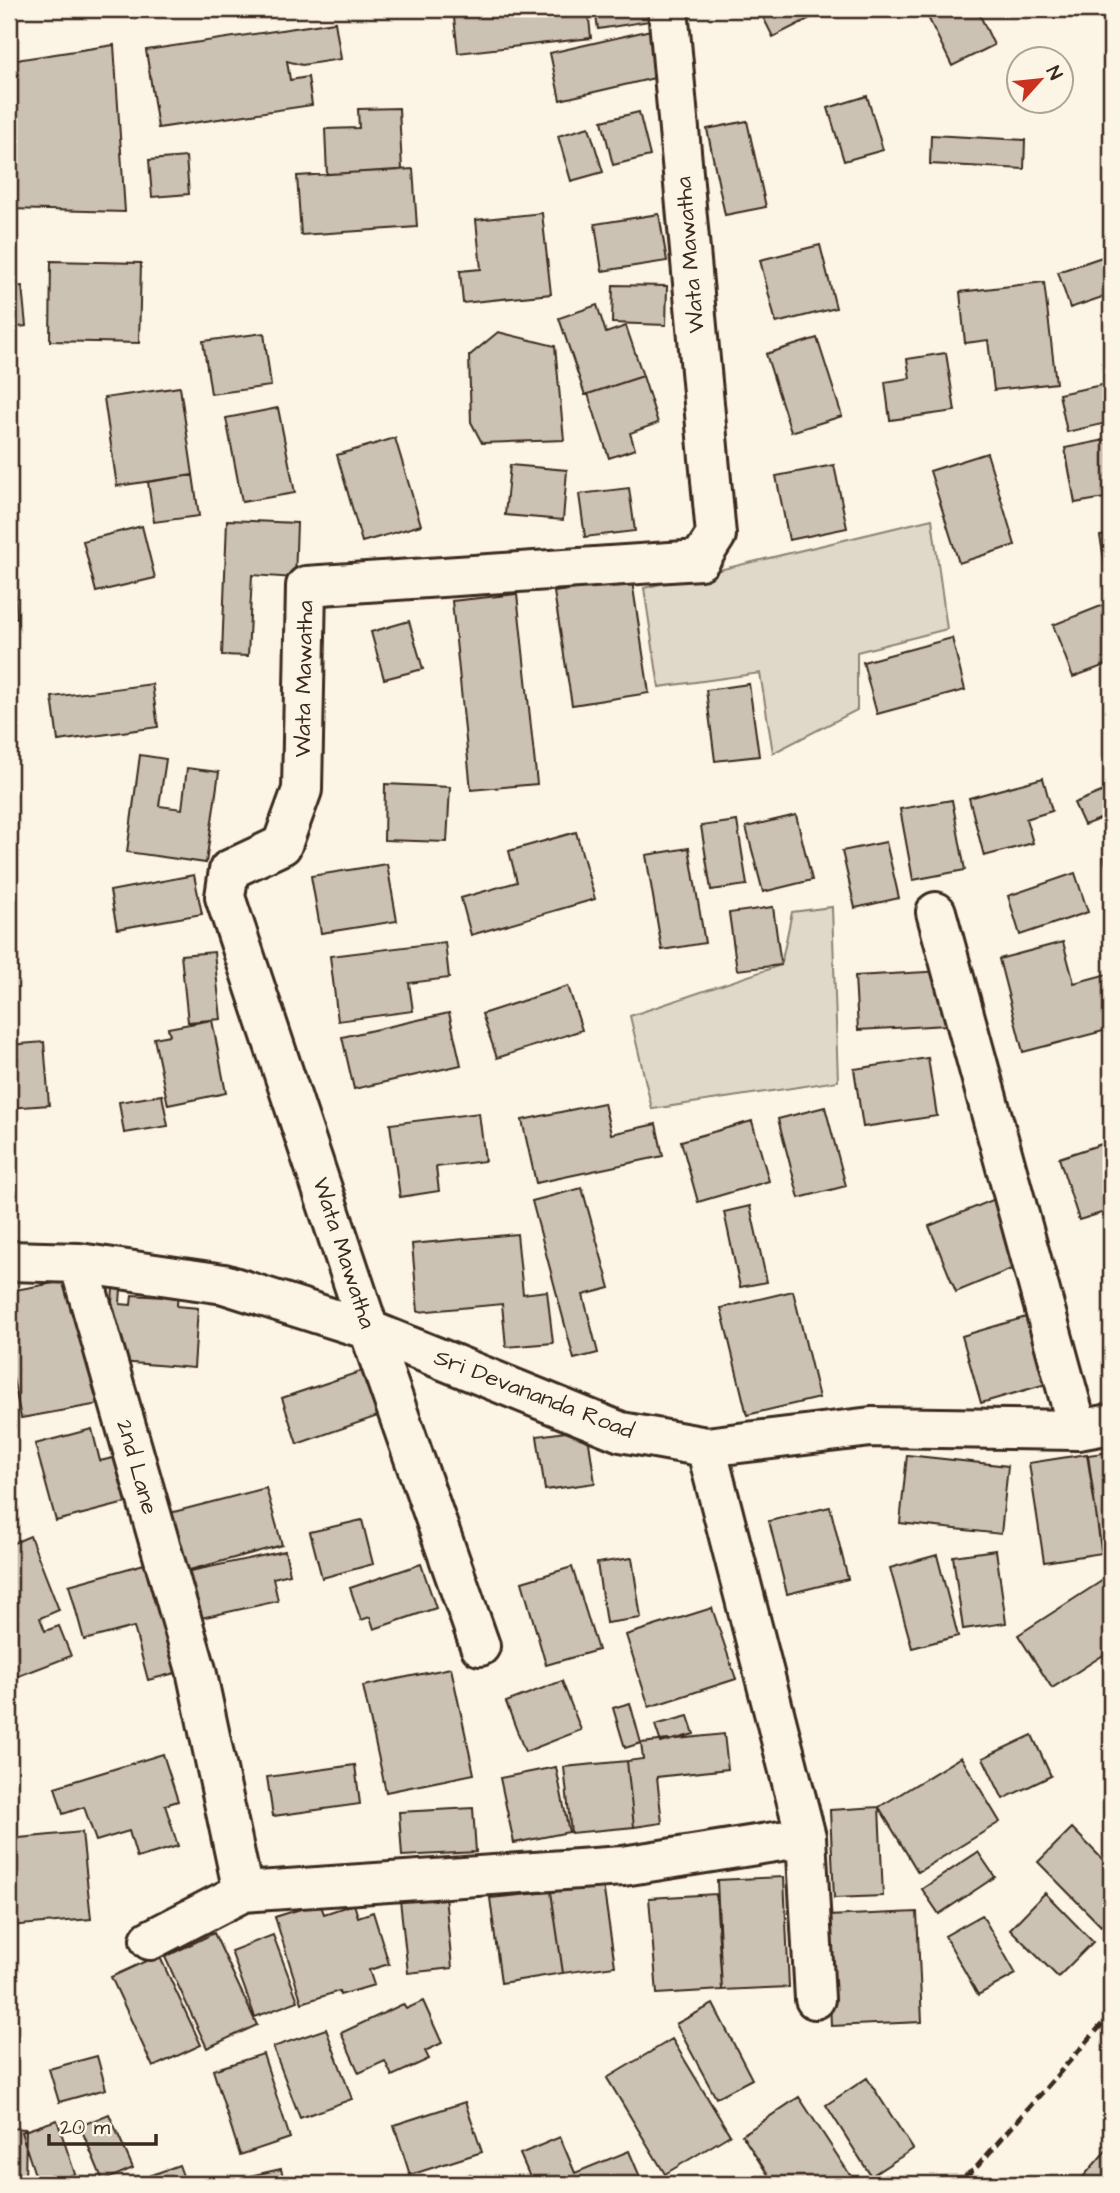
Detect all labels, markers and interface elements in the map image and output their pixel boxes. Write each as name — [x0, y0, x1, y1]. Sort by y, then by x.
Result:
north arrow — [1004, 46, 1074, 116]
text: N — [1039, 62, 1069, 84]
street label: Wata Mawatha — [667, 175, 713, 335]
street label: Wata Mawatha — [287, 600, 321, 758]
street label: Wata Mawatha — [305, 1173, 384, 1333]
street label: Sri Devananda Road — [430, 1341, 639, 1447]
street label: 2nd Lane — [108, 1416, 166, 1518]
scale bar — [49, 2102, 156, 2146]
text: 20 m — [60, 2113, 111, 2142]

